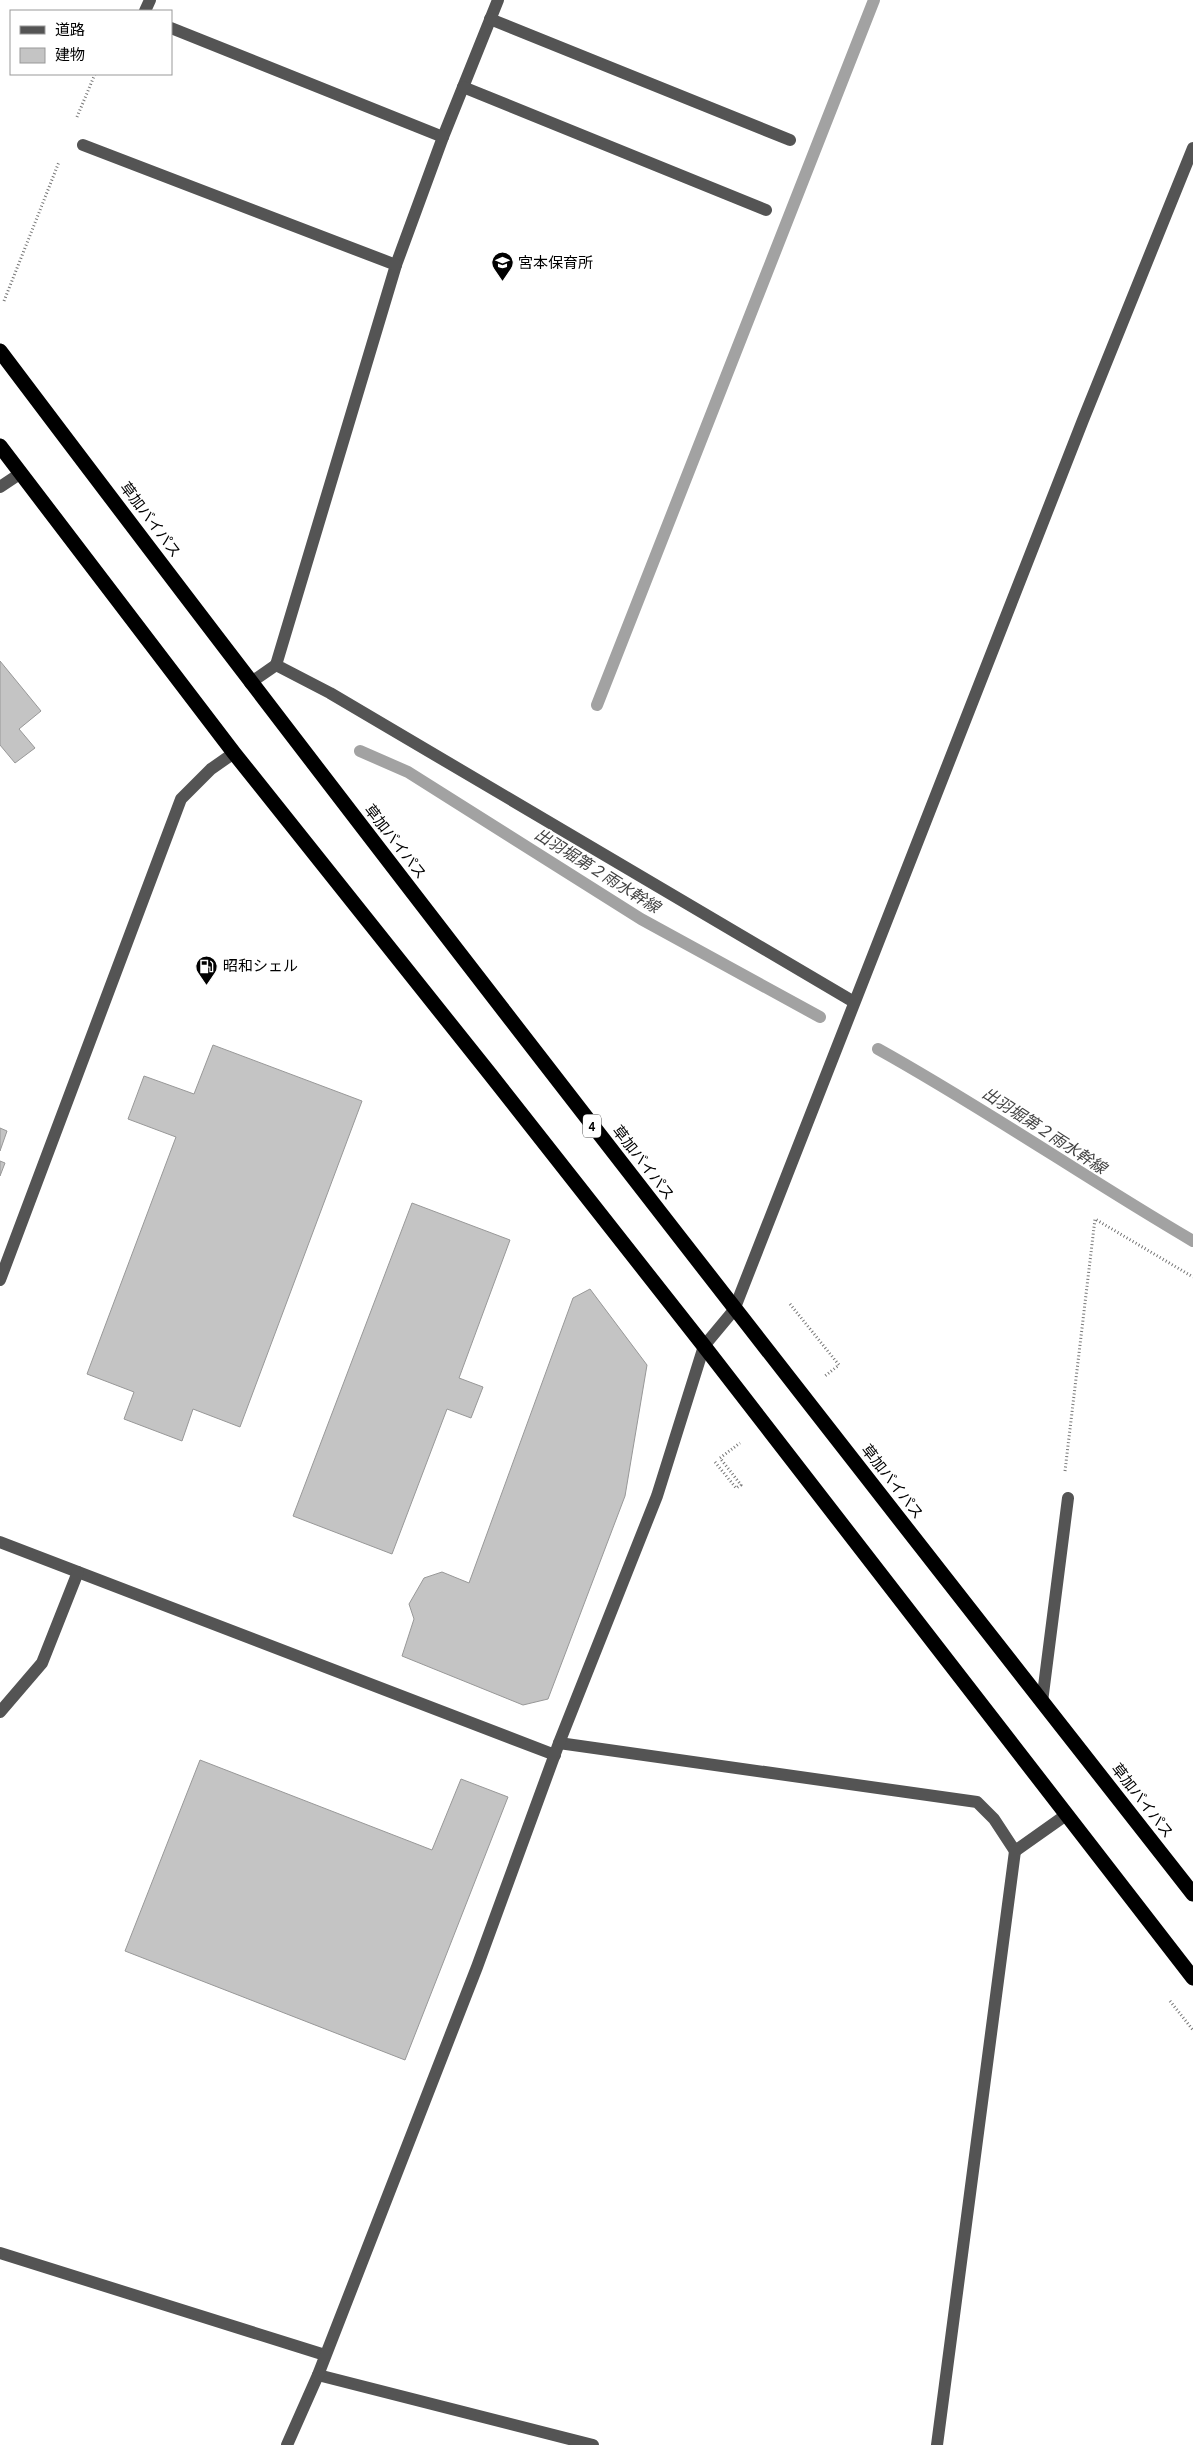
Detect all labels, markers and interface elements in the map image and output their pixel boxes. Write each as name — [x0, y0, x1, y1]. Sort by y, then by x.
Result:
legend — [10, 10, 172, 75]
text: 道路 — [55, 22, 85, 38]
text: 建物 — [55, 47, 85, 63]
school or university icon: 宮本保育所 — [490, 251, 514, 282]
place label: 宮本保育所 — [518, 255, 593, 271]
street label: 草加バイパス — [117, 479, 184, 560]
street label: 草加バイパス — [361, 801, 429, 882]
water label: 出羽堀第２雨水幹線 — [532, 825, 665, 917]
fuel station icon: 昭和シェル — [195, 954, 219, 985]
place label: 昭和シェル — [223, 958, 298, 974]
water label: 出羽堀第２雨水幹線 — [979, 1084, 1111, 1178]
road number: 4 — [583, 1114, 601, 1138]
street label: 草加バイパス — [609, 1122, 677, 1203]
street label: 草加バイパス — [858, 1441, 926, 1522]
street label: 草加バイパス — [1108, 1760, 1176, 1841]

